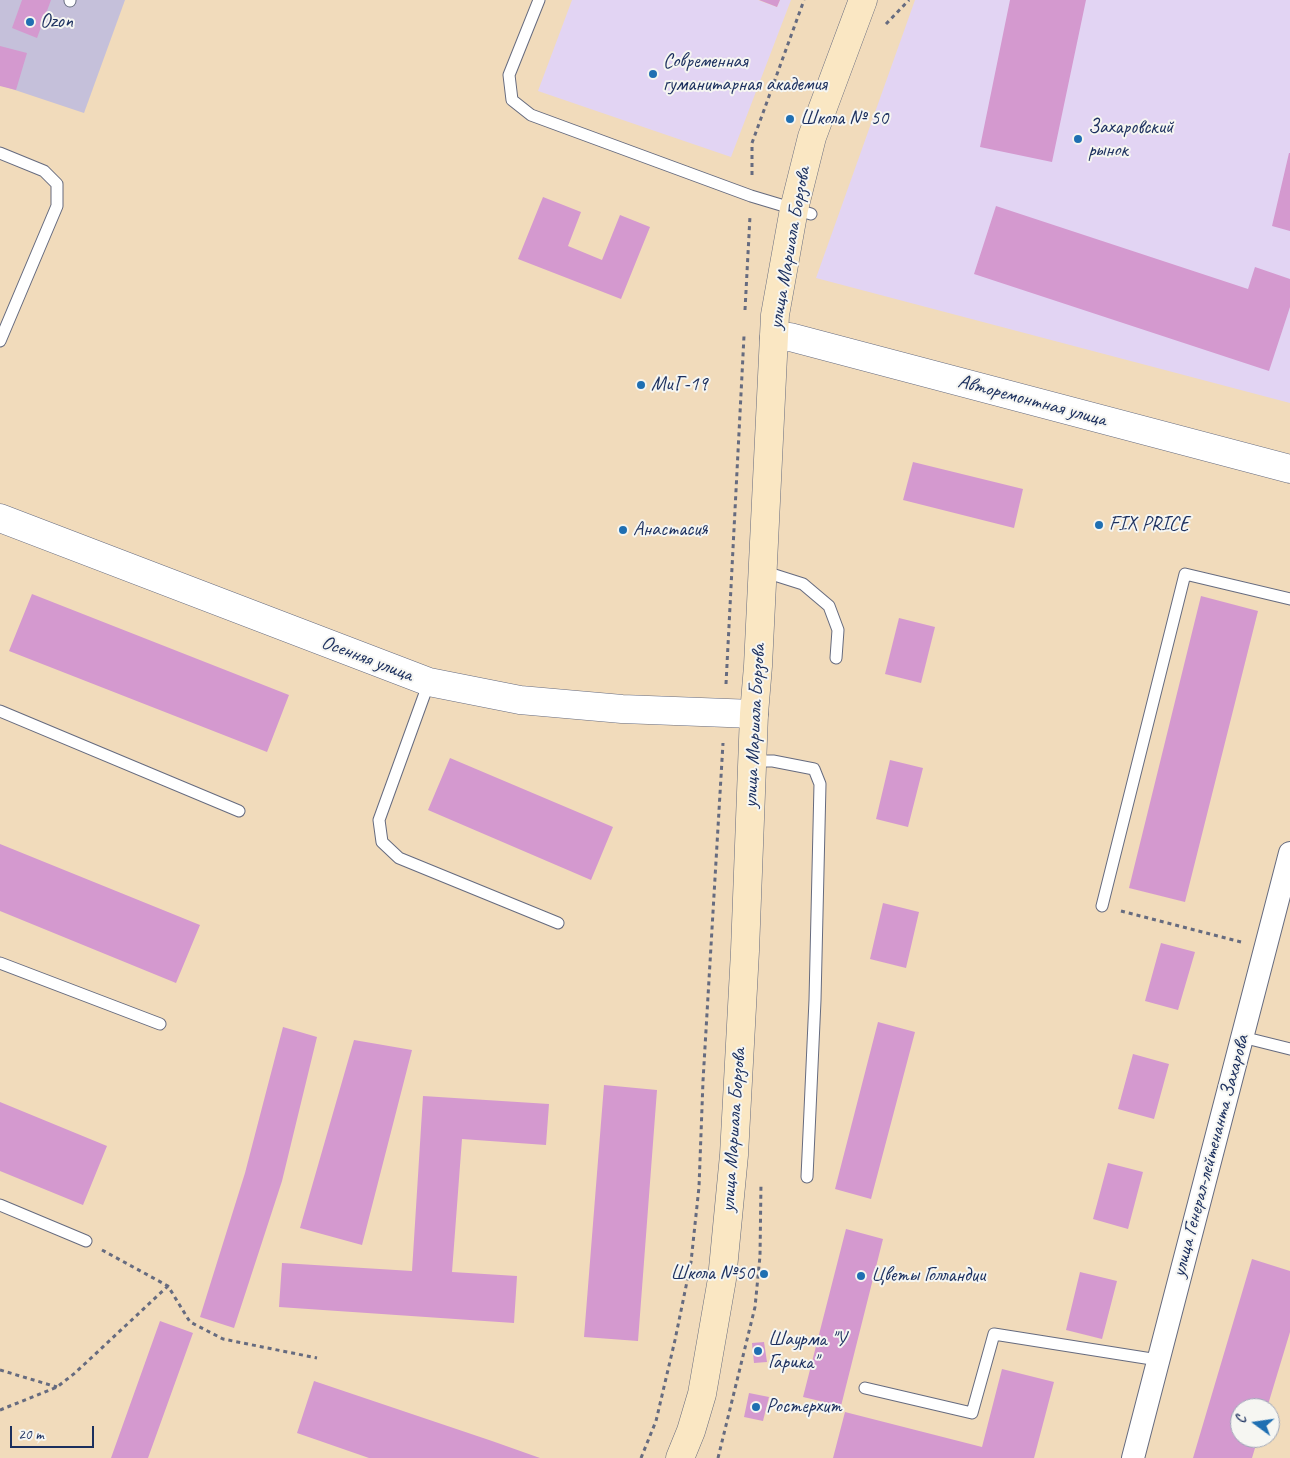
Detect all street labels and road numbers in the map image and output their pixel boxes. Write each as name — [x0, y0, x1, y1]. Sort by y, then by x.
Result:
street label: улица Маршала Борзова — [764, 165, 816, 331]
street label: Авторемонтная улица — [955, 370, 1109, 432]
street label: Осенняя улица — [318, 631, 416, 687]
street label: улица Маршала Борзова — [739, 643, 771, 809]
street label: улица Генерал-лейтенанта Захарова — [1167, 1032, 1255, 1280]
street label: улица Маршала Борзова — [716, 1047, 752, 1213]

